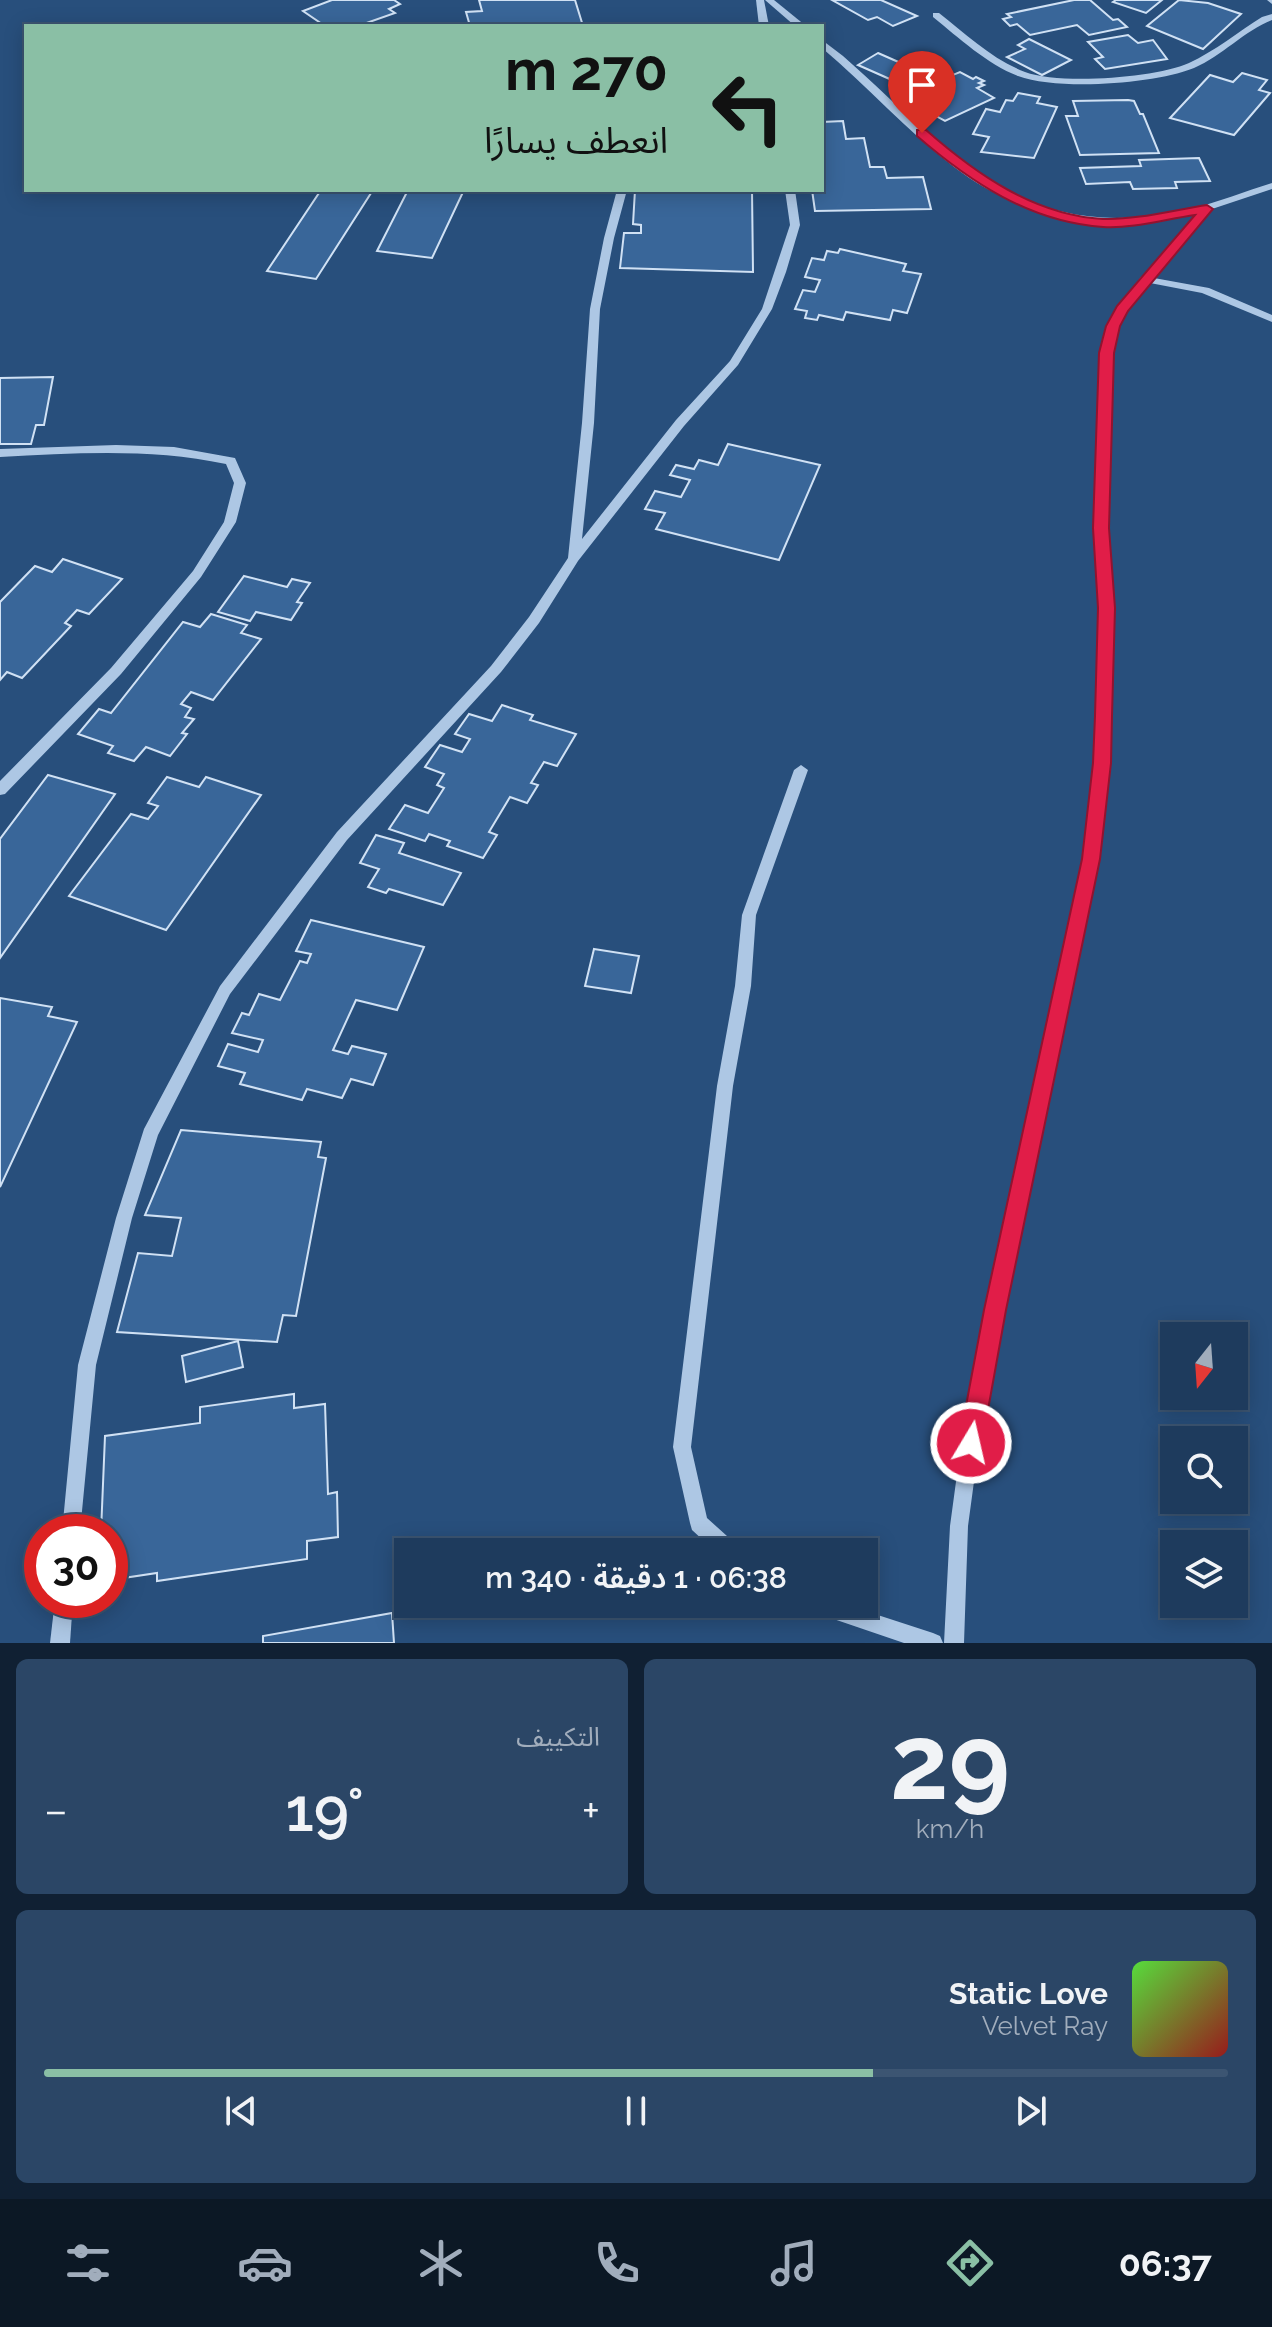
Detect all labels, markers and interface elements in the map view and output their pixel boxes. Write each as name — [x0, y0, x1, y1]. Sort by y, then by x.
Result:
text: 270 m — [505, 37, 668, 103]
pin — [888, 51, 956, 133]
icon: left — [696, 56, 800, 160]
icon: arrive — [900, 63, 944, 107]
text: انعطف يسارًا — [484, 119, 668, 161]
north arrow — [1160, 1322, 1248, 1410]
map controls — [1160, 1322, 1248, 1618]
position arrow — [929, 1401, 1013, 1485]
button: search — [1160, 1426, 1248, 1514]
speed limit sign: 30 — [24, 1514, 128, 1618]
button: layers — [1160, 1530, 1248, 1618]
text: 06:38 · 1 دقيقة · 340 m — [485, 1560, 787, 1595]
text: 29 — [890, 1701, 1010, 1823]
text: التكييف — [516, 1722, 600, 1752]
text: 19° — [285, 1775, 364, 1845]
text: − — [44, 1785, 68, 1836]
text: + — [582, 1785, 600, 1836]
text: km/h — [916, 1814, 984, 1844]
text: Static Love — [949, 1976, 1108, 2011]
text: Velvet Ray — [982, 2011, 1108, 2041]
icon: previous — [219, 2089, 263, 2133]
icon: pause — [614, 2089, 658, 2133]
icon: next — [1009, 2089, 1053, 2133]
icon: filters — [60, 2235, 116, 2291]
icon: car — [237, 2235, 293, 2291]
icon: climate — [413, 2235, 469, 2291]
icon: phone — [589, 2235, 645, 2291]
icon: music — [766, 2235, 822, 2291]
icon: directions — [942, 2235, 998, 2291]
text: 06:37 — [1119, 2242, 1212, 2284]

